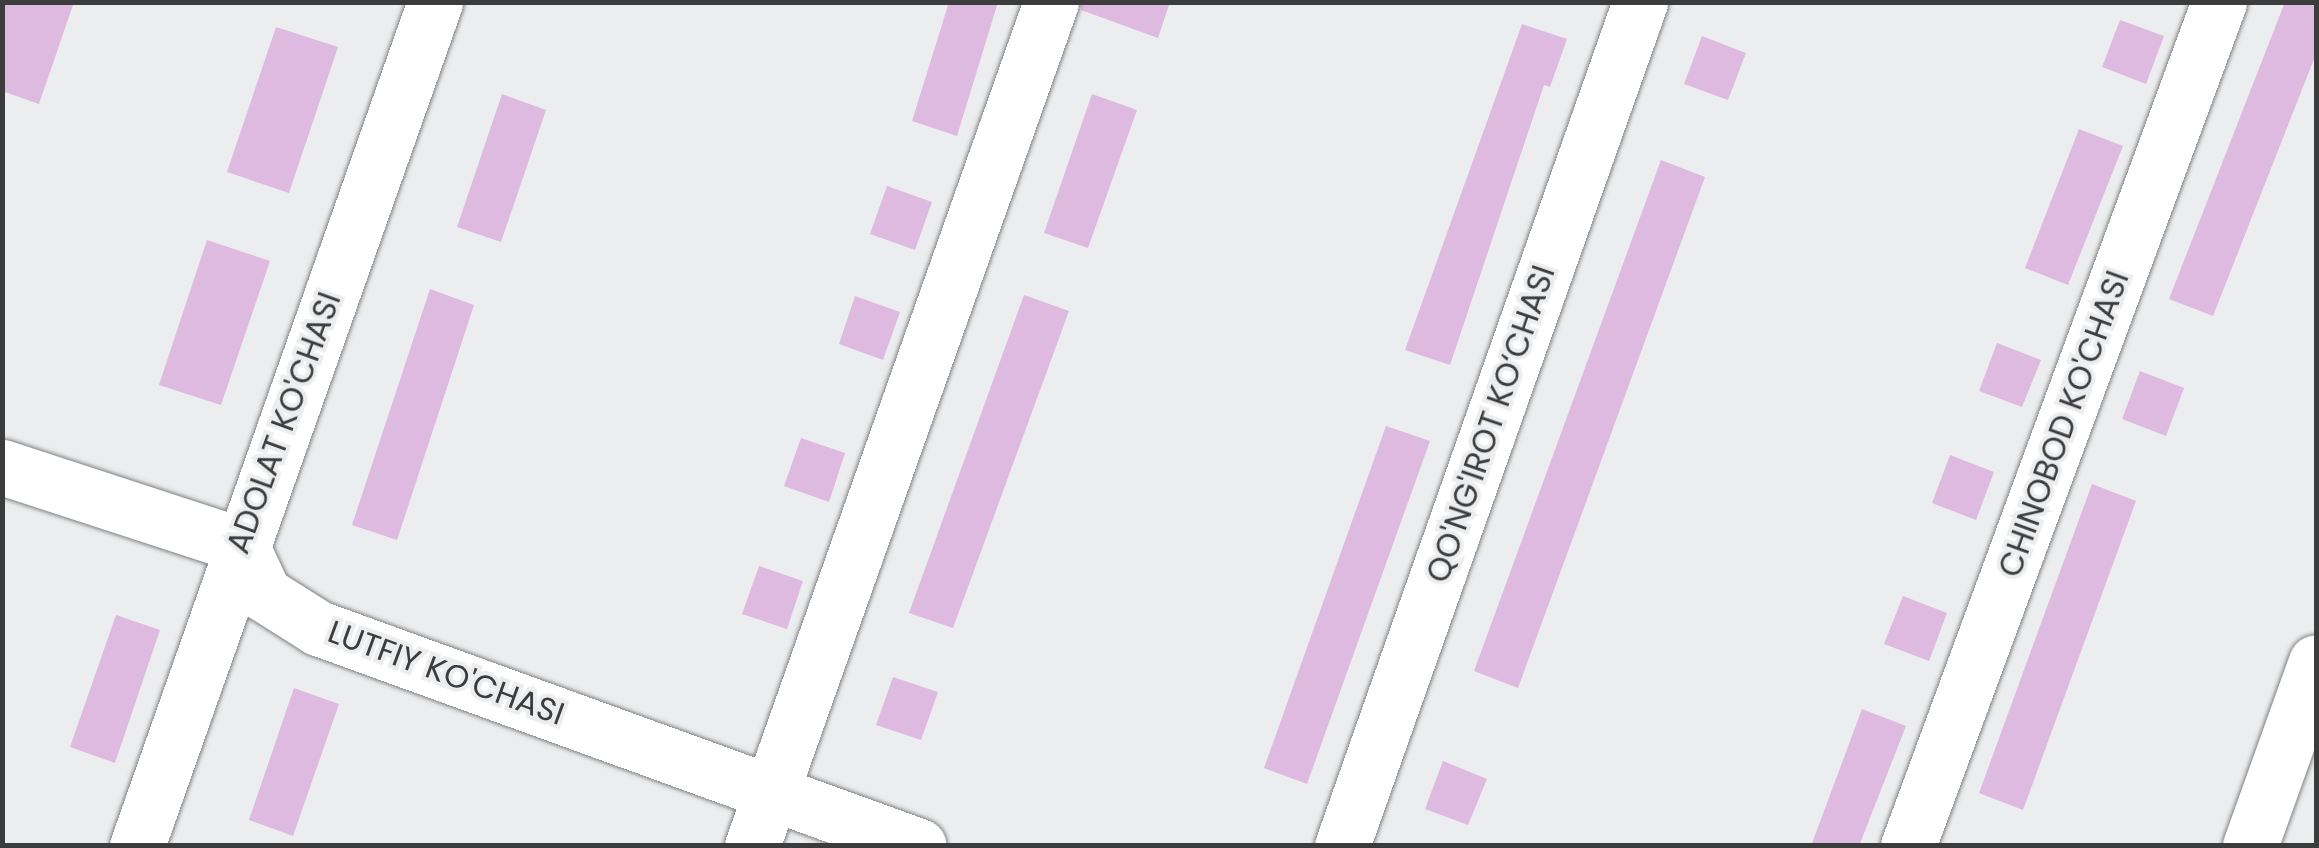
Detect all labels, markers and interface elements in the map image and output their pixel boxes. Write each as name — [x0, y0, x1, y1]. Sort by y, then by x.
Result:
street label: QO'NG'IROT KO‘CHASI — [1419, 260, 1563, 588]
street label: CHINOBOD KO'CHASI — [1991, 266, 2137, 582]
street label: ADOLAT KO'CHASI — [219, 287, 349, 559]
street label: LUTFIY KO'CHASI — [323, 612, 569, 734]

